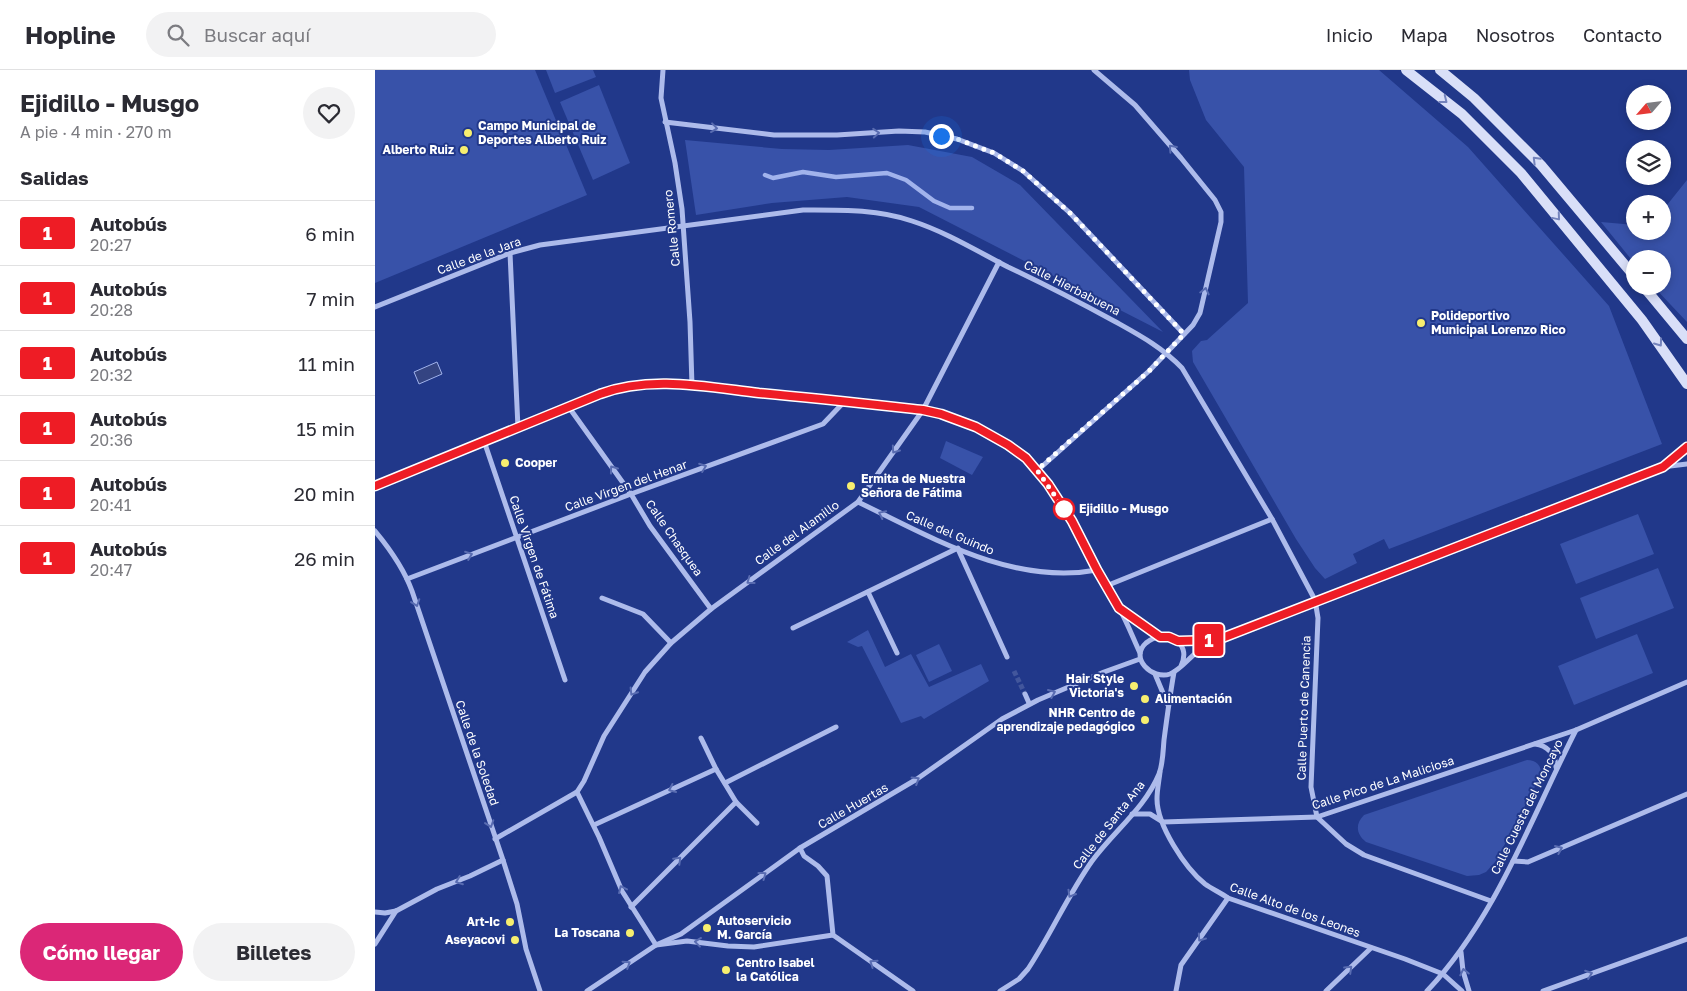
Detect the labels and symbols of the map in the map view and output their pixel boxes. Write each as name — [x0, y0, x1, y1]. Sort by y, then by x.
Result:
north arrow — [1626, 85, 1671, 130]
one-way arrow — [1438, 94, 1448, 103]
place label: Campo Municipal de Deportes Alberto Ruiz — [478, 118, 606, 147]
one-way arrow — [710, 122, 718, 133]
your location — [929, 124, 954, 149]
marker: Campo Municipal de Deportes Alberto Ruiz — [462, 127, 474, 139]
one-way arrow — [872, 127, 880, 138]
place label: Alberto Ruiz — [383, 142, 454, 157]
marker: Alberto Ruiz — [458, 144, 470, 156]
one-way arrow — [1169, 144, 1178, 153]
one-way arrow — [1533, 156, 1542, 165]
street label: Calle Romero — [660, 189, 683, 267]
one-way arrow — [1552, 211, 1561, 220]
street label: Calle de la Jara — [435, 233, 523, 278]
street label: Calle Hierbabuena — [1021, 257, 1123, 318]
one-way arrow — [1199, 287, 1210, 296]
place label: Polideportivo Municipal Lorenzo Rico — [1431, 308, 1566, 337]
marker: Polideportivo Municipal Lorenzo Rico — [1415, 317, 1427, 329]
one-way arrow — [1653, 337, 1662, 347]
one-way arrow — [892, 444, 901, 454]
place label: Cooper — [515, 455, 557, 470]
street label: Calle Virgen del Henar — [563, 456, 689, 515]
marker: Cooper — [499, 457, 511, 469]
one-way arrow — [699, 463, 707, 473]
one-way arrow — [610, 465, 619, 475]
place label: Ermita de Nuestra Señora de Fátima — [861, 471, 965, 500]
marker: Ermita de Nuestra Señora de Fátima — [845, 480, 857, 492]
street label: Calle Virgen de Fátima — [506, 493, 563, 620]
street label: Calle Chasquea — [643, 497, 706, 579]
street label: Calle del Alamillo — [752, 497, 842, 568]
marker: Ejidillo - Musgo — [1053, 498, 1075, 520]
place label: Ejidillo - Musgo — [1079, 501, 1169, 516]
street label: Calle del Guindo — [904, 507, 997, 558]
one-way arrow — [878, 509, 887, 520]
one-way arrow — [465, 551, 473, 561]
one-way arrow — [746, 575, 756, 584]
one-way arrow — [410, 599, 420, 607]
line badge: 1 — [1193, 624, 1225, 656]
street label: Calle Puerto de Canencia — [1293, 635, 1314, 781]
place label: Hair Style Victoria's — [1066, 671, 1124, 700]
marker: Hair Style Victoria's — [1128, 680, 1140, 692]
one-way arrow — [629, 686, 639, 695]
one-way arrow — [1047, 689, 1056, 700]
place label: Alimentación — [1155, 691, 1232, 706]
marker: Alimentación — [1139, 693, 1151, 705]
street label: Calle de la Soledad — [452, 698, 503, 808]
place label: NHR Centro de aprendizaje pedagógico — [997, 705, 1135, 734]
marker: NHR Centro de aprendizaje pedagógico — [1139, 714, 1151, 726]
street label: Calle Cuesta del Moncayo — [1487, 737, 1566, 877]
street label: Calle Pico de La Maliciosa — [1310, 752, 1456, 813]
one-way arrow — [910, 777, 919, 786]
street label: Calle de Santa Ana — [1069, 777, 1148, 872]
street label: Calle Huertas — [815, 779, 891, 832]
one-way arrow — [668, 783, 677, 794]
one-way arrow — [485, 819, 495, 827]
one-way arrow — [1554, 844, 1563, 855]
one-way arrow — [672, 857, 681, 866]
one-way arrow — [757, 872, 767, 881]
one-way arrow — [455, 874, 464, 885]
street label: Calle Alto de los Leones — [1228, 879, 1363, 940]
one-way arrow — [618, 885, 628, 894]
one-way arrow — [1067, 888, 1077, 897]
place label: Autoservicio M. García — [717, 913, 791, 942]
place label: Art-Ic — [466, 914, 500, 929]
marker: Art-Ic — [504, 916, 516, 928]
marker: Autoservicio M. García — [701, 922, 713, 934]
place label: La Toscana — [554, 925, 620, 940]
marker: La Toscana — [624, 927, 636, 939]
place label: Aseyacovi — [445, 932, 505, 947]
one-way arrow — [1198, 932, 1207, 942]
marker: Aseyacovi — [509, 934, 521, 946]
one-way arrow — [694, 937, 702, 948]
place label: Centro Isabel la Católica — [736, 955, 815, 984]
one-way arrow — [869, 960, 879, 969]
one-way arrow — [622, 961, 631, 970]
marker: Centro Isabel la Católica — [720, 964, 732, 976]
one-way arrow — [1343, 966, 1352, 975]
one-way arrow — [1459, 967, 1470, 976]
one-way arrow — [1584, 970, 1592, 980]

